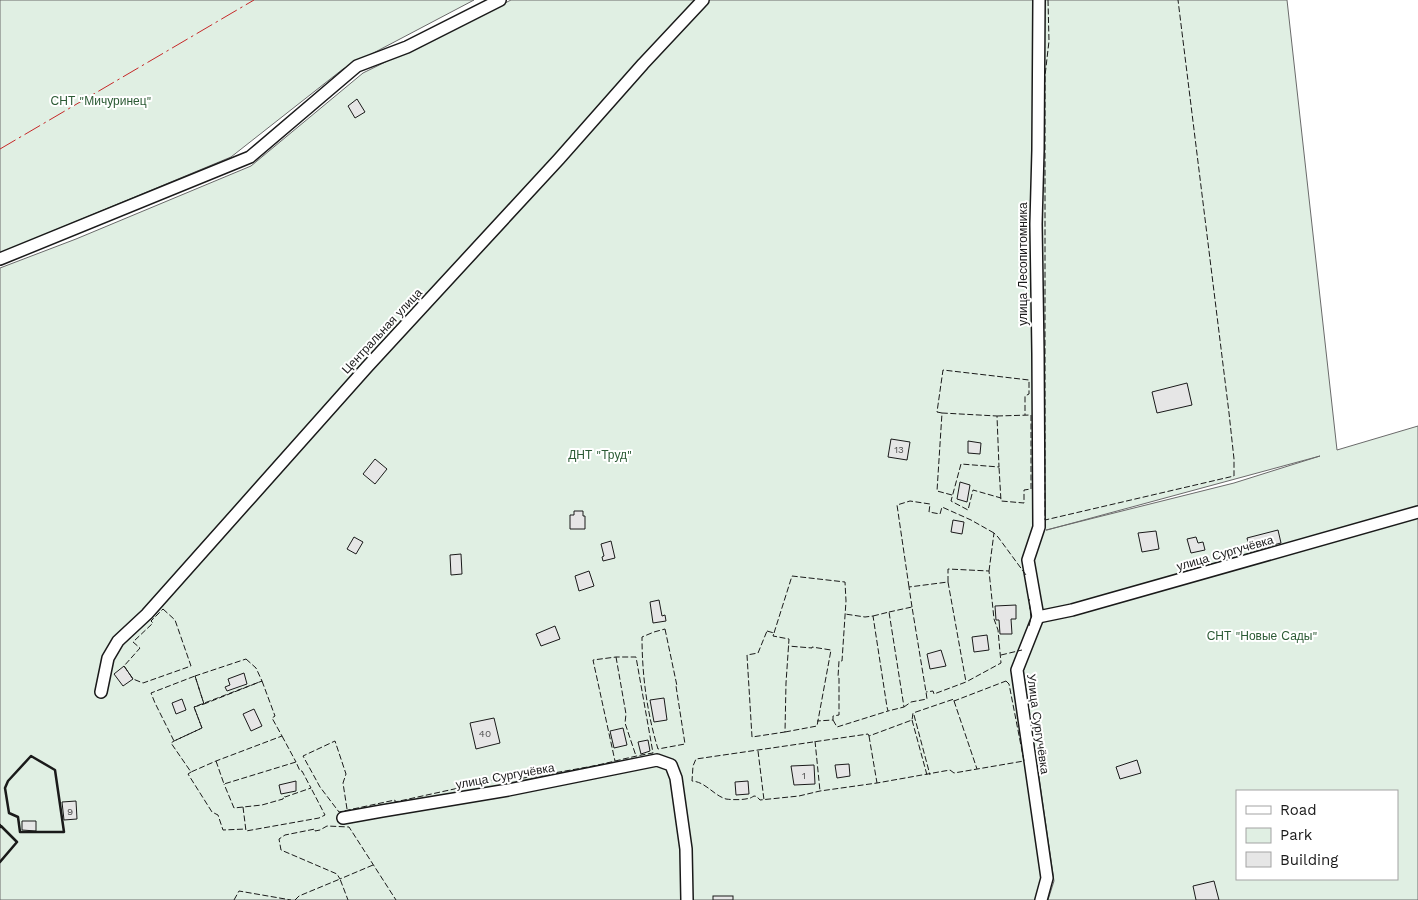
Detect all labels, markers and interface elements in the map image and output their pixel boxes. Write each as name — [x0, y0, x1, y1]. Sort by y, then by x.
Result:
park label: СНТ "Мичуринец" — [51, 94, 152, 108]
street label: улица Лесопитомника — [1016, 202, 1030, 326]
street label: Центральная улица — [339, 285, 425, 376]
house number: 13 — [894, 444, 904, 455]
park label: ДНТ "Труд" — [568, 448, 632, 462]
street label: улица Сургучёвка — [1175, 532, 1275, 574]
park label: СНТ "Новые Сады" — [1207, 629, 1317, 643]
street label: Улица Сургучёвка — [1024, 673, 1052, 775]
house number: 40 — [479, 728, 491, 739]
street label: улица Сургучёвка — [454, 760, 556, 792]
house number: 1 — [802, 770, 806, 781]
legend — [1236, 790, 1398, 880]
text: Road — [1280, 801, 1317, 819]
house number: 9 — [67, 806, 73, 817]
text: Park — [1280, 826, 1313, 844]
text: Building — [1280, 851, 1338, 869]

